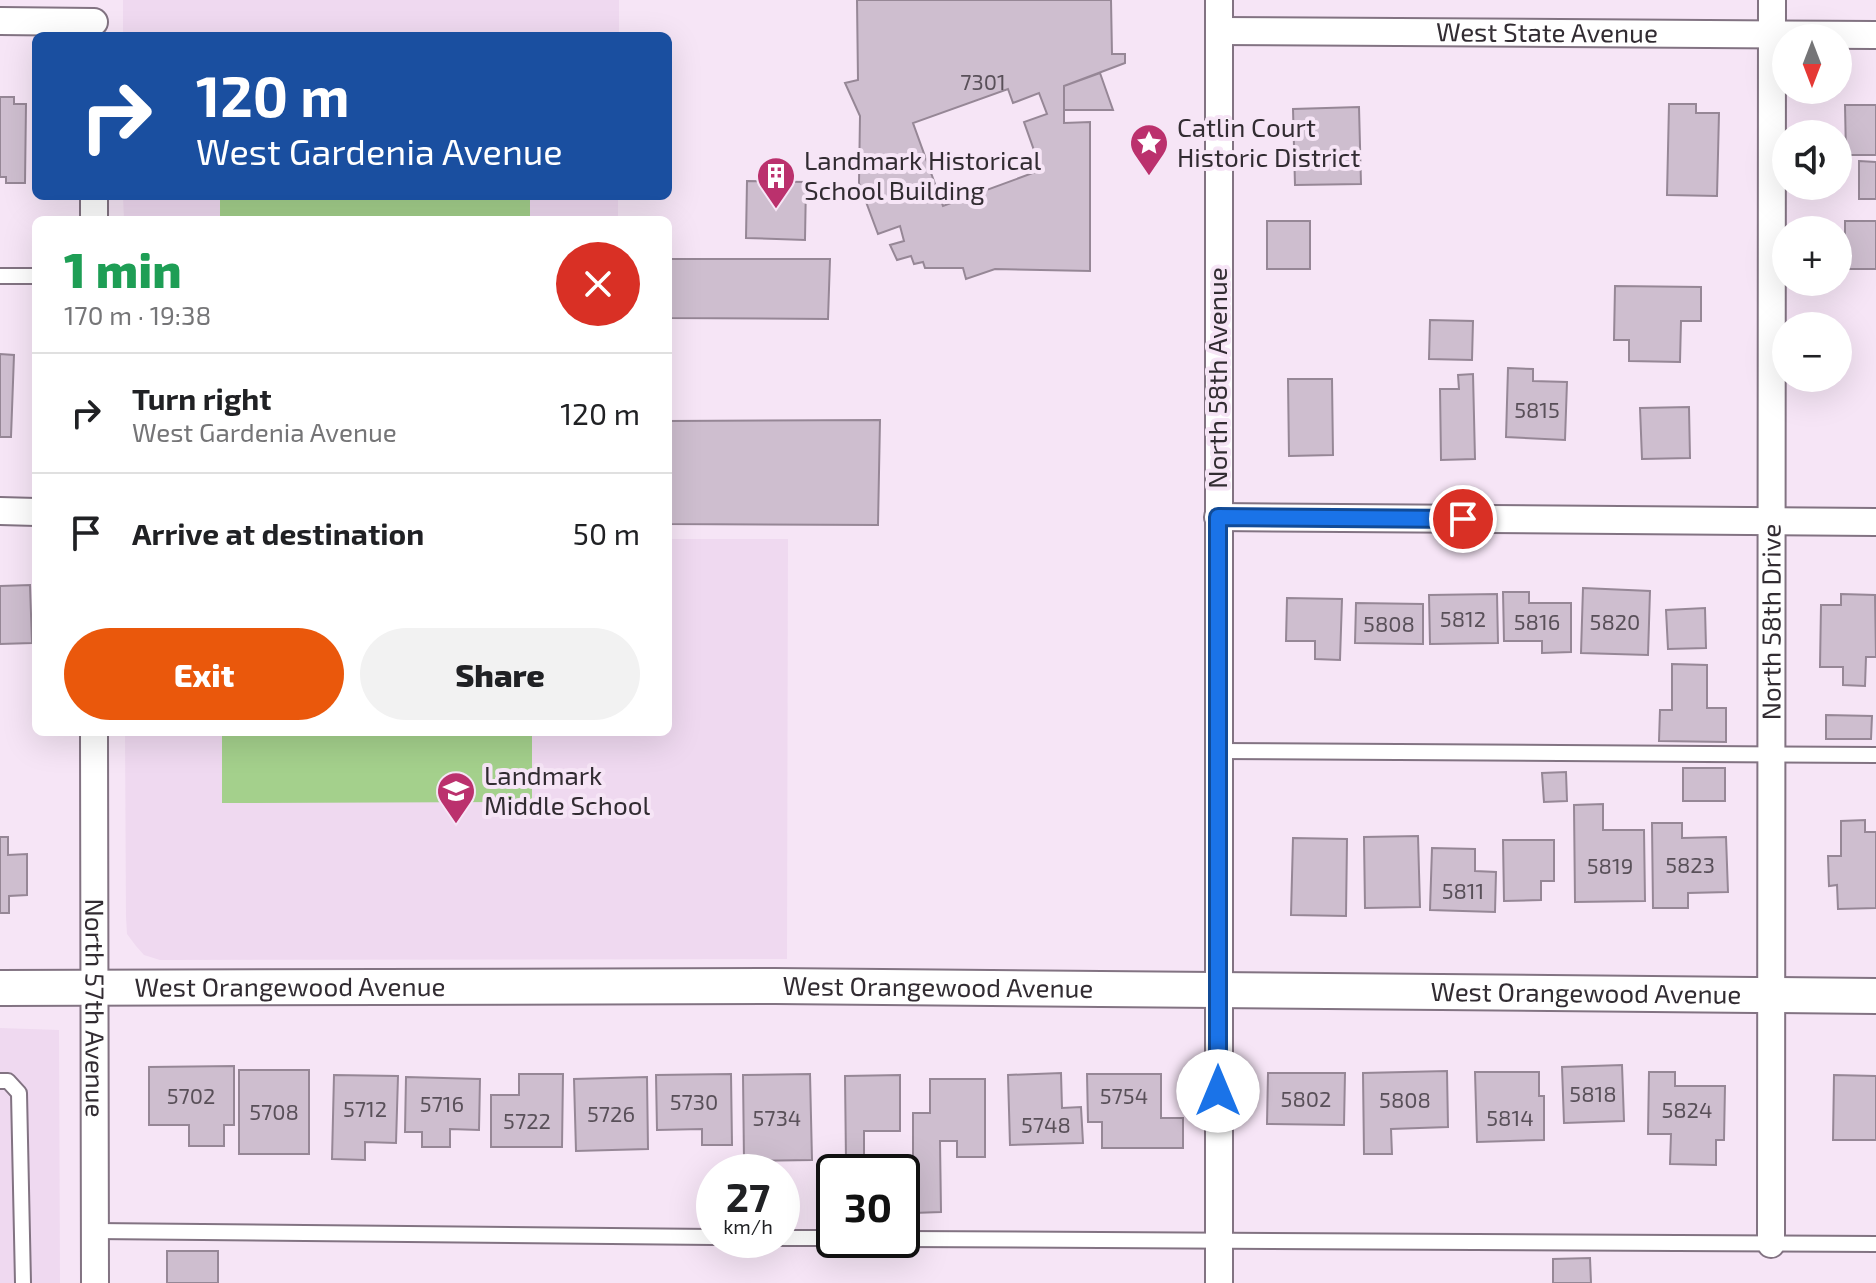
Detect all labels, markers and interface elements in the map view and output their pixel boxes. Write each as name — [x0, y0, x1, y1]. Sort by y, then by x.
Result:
street label: West State Avenue — [1436, 15, 1658, 48]
north arrow — [1772, 24, 1852, 104]
map controls — [1772, 24, 1852, 392]
text: 120 m — [196, 61, 350, 128]
icon: right — [64, 64, 168, 168]
house number: 7301 — [960, 68, 1006, 94]
place label: Catlin Court Historic District — [1177, 111, 1360, 172]
button: sound — [1772, 120, 1852, 200]
place icon: Catlin Court Historic District — [1128, 122, 1170, 177]
text: West Gardenia Avenue — [196, 129, 563, 172]
place label: Landmark Historical School Building — [804, 144, 1041, 205]
building icon: Landmark Historical School Building — [755, 155, 797, 210]
button: + — [1772, 216, 1852, 296]
text: 1 min — [64, 240, 182, 298]
button: close — [556, 242, 640, 326]
street label: North 58th Avenue — [1201, 267, 1232, 489]
text: 170 m · 19:38 — [64, 299, 211, 330]
button: − — [1772, 312, 1852, 392]
text: Turn right — [132, 380, 272, 416]
icon: right — [64, 391, 108, 435]
text: 120 m — [560, 395, 640, 431]
house number: 5815 — [1514, 396, 1560, 422]
text: West Gardenia Avenue — [132, 416, 397, 447]
pin — [1429, 485, 1497, 553]
icon: arrive — [1441, 497, 1485, 541]
icon: arrive — [64, 511, 108, 555]
text: Arrive at destination — [132, 515, 424, 551]
text: 50 m — [573, 515, 640, 551]
street label: North 58th Drive — [1754, 524, 1786, 720]
house number: 5812 — [1440, 605, 1486, 631]
house number: 5816 — [1514, 608, 1560, 634]
house number: 5820 — [1590, 608, 1640, 634]
house number: 5808 — [1363, 610, 1415, 636]
button: Exit — [64, 628, 344, 720]
button: Share — [360, 628, 640, 720]
place label: Landmark Middle School — [484, 759, 650, 820]
school or university icon: Landmark Middle School — [435, 770, 477, 825]
house number: 5823 — [1665, 851, 1715, 877]
house number: 5819 — [1587, 852, 1633, 878]
house number: 5811 — [1442, 877, 1484, 903]
street label: North 57th Avenue — [80, 898, 112, 1118]
street label: West Orangewood Avenue — [782, 969, 1094, 1003]
street label: West Orangewood Avenue — [135, 970, 445, 1002]
street label: West Orangewood Avenue — [1430, 975, 1742, 1009]
position arrow — [1176, 1049, 1260, 1133]
house number: 5818 — [1569, 1080, 1617, 1106]
house number: 5702 — [167, 1082, 215, 1108]
house number: 5754 — [1100, 1082, 1148, 1108]
house number: 5802 — [1281, 1085, 1331, 1111]
house number: 5808 — [1379, 1086, 1431, 1112]
house number: 5730 — [670, 1088, 718, 1114]
house number: 5716 — [420, 1090, 464, 1116]
house number: 5712 — [343, 1095, 387, 1121]
house number: 5824 — [1661, 1096, 1713, 1122]
house number: 5708 — [249, 1098, 299, 1124]
house number: 5726 — [587, 1100, 635, 1126]
house number: 5734 — [753, 1104, 801, 1130]
house number: 5814 — [1486, 1104, 1534, 1130]
house number: 5722 — [503, 1107, 551, 1133]
house number: 5748 — [1021, 1111, 1071, 1137]
speed limit sign: 30 — [816, 1154, 920, 1258]
text: 27 — [726, 1172, 770, 1220]
text: km/h — [723, 1214, 773, 1238]

